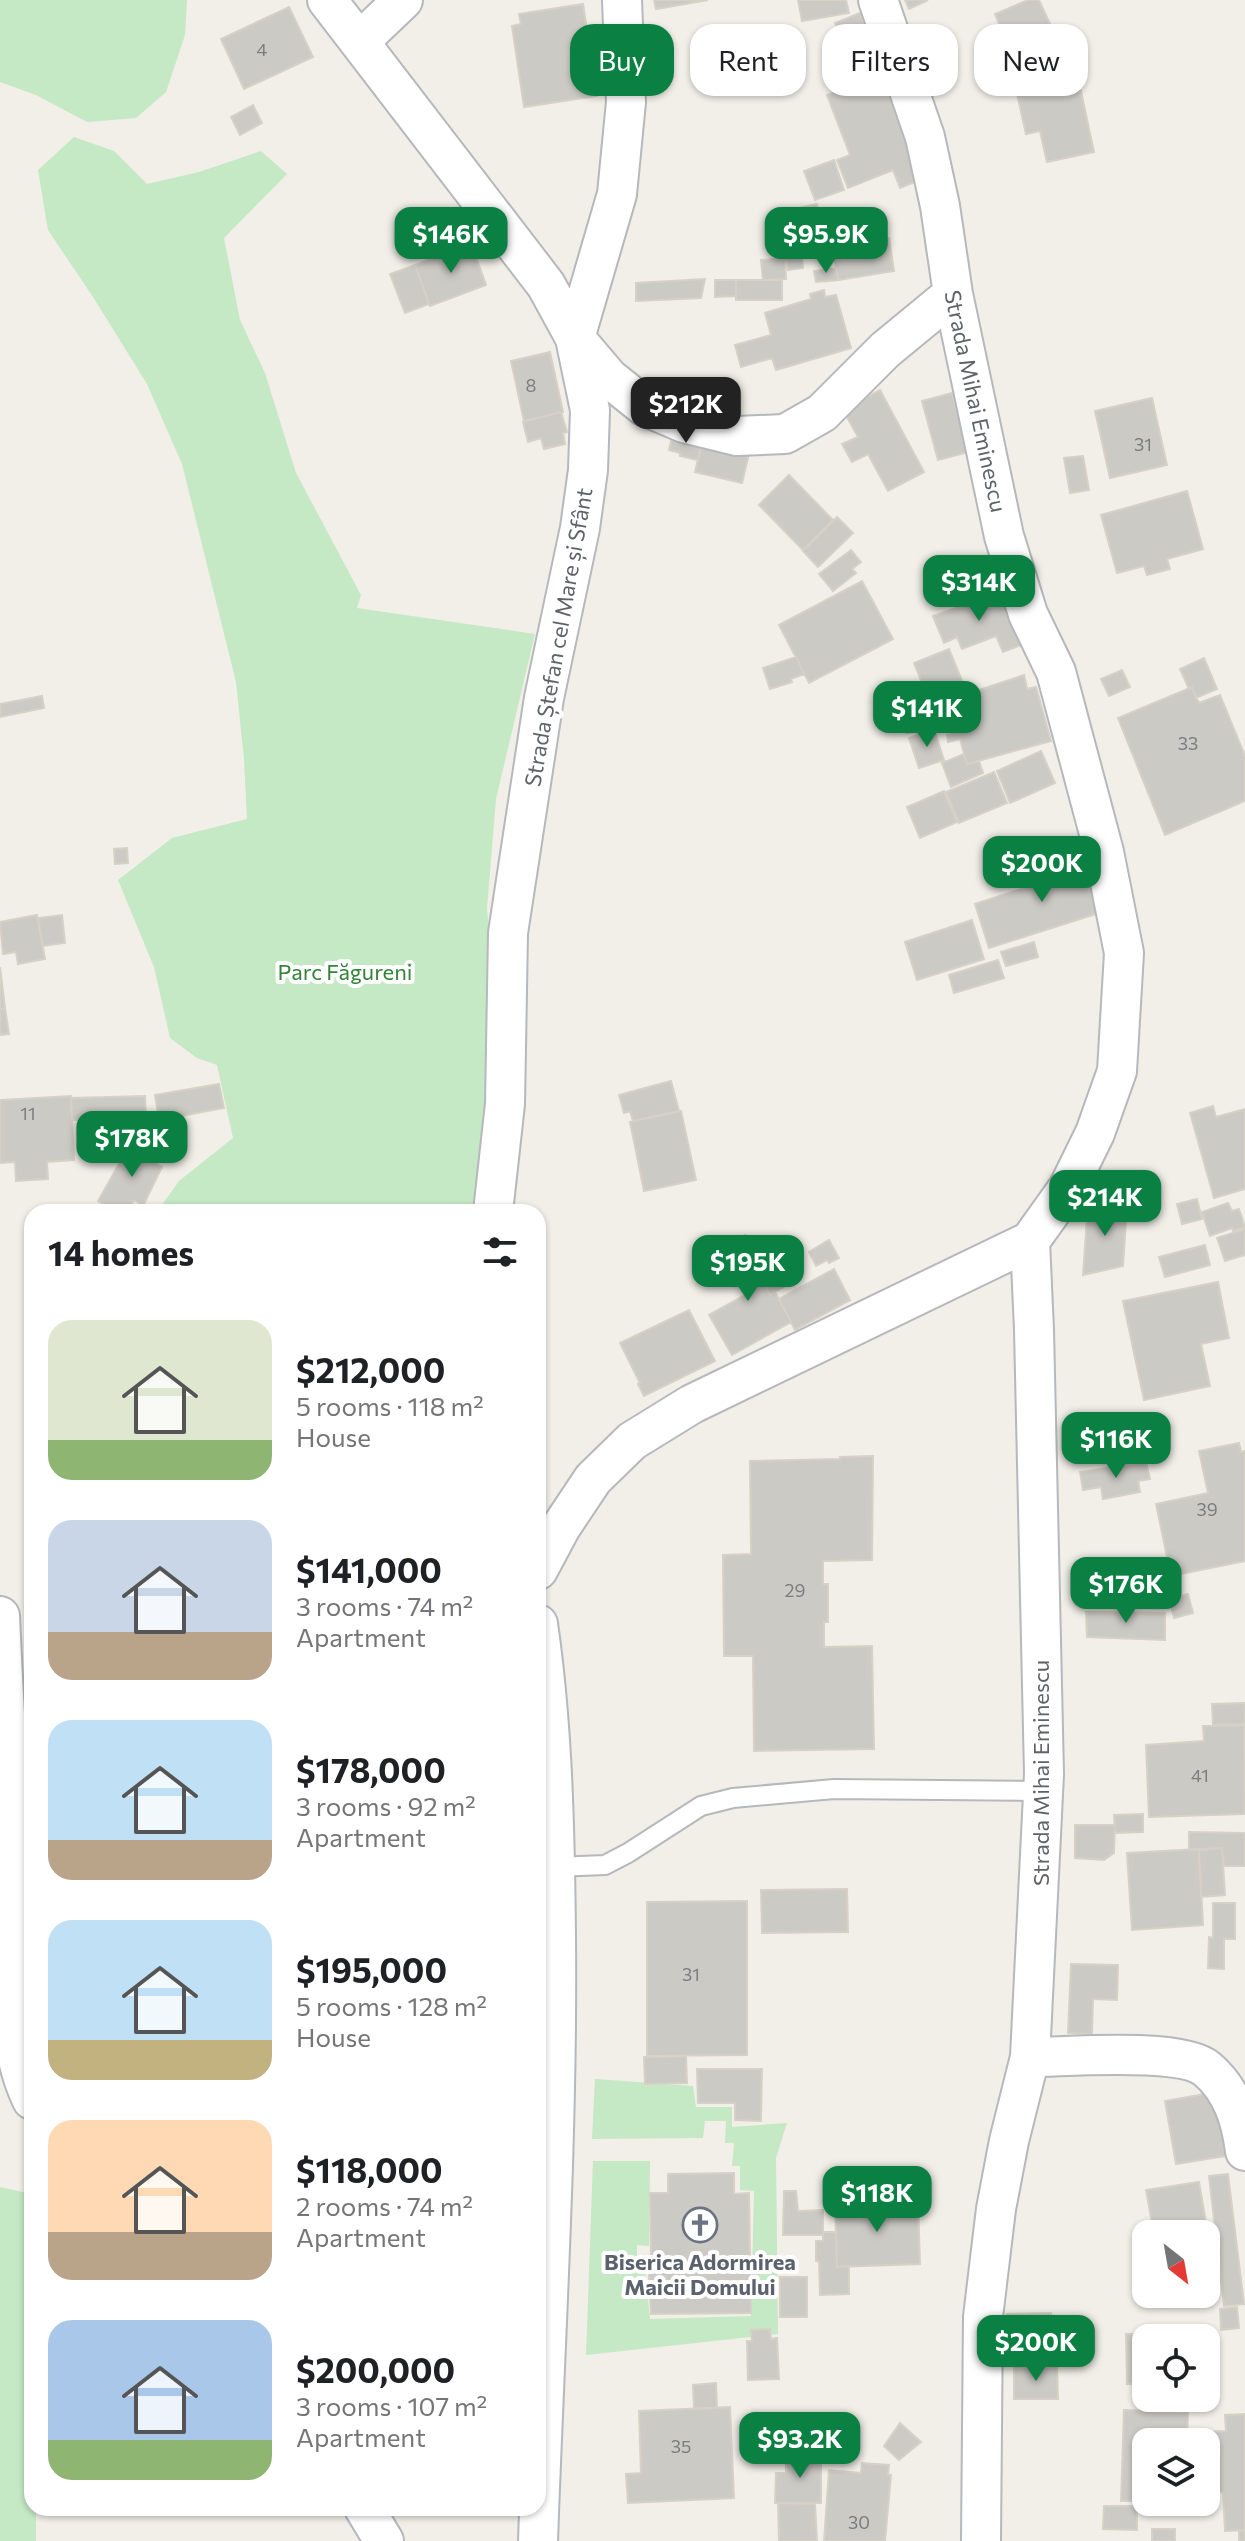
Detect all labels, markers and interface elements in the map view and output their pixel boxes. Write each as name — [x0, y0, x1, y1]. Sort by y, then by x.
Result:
chip: Buy — [570, 24, 674, 96]
chip: Rent — [690, 24, 806, 96]
chip: Filters — [822, 24, 958, 96]
chip: New — [974, 24, 1088, 96]
house number: 4 — [257, 38, 268, 60]
pin: $146K — [395, 207, 507, 275]
pin: $95.9K — [761, 207, 891, 275]
text: $146K — [413, 217, 489, 248]
text: $95.9K — [783, 217, 869, 248]
street label: Strada Mihai Eminescu — [939, 288, 1013, 514]
house number: 8 — [526, 374, 537, 396]
pin: $212K — [630, 377, 742, 445]
text: $212K — [649, 387, 723, 418]
house number: 31 — [1134, 433, 1152, 455]
street label: Strada Ștefan cel Mare și Sfânt — [518, 486, 599, 789]
pin: $314K — [923, 555, 1035, 623]
text: $314K — [941, 565, 1017, 596]
pin: $141K — [871, 681, 983, 749]
text: $141K — [891, 691, 963, 722]
house number: 33 — [1178, 732, 1198, 754]
pin: $200K — [986, 836, 1098, 904]
text: $200K — [1001, 846, 1083, 877]
park label: Parc Făgureni — [278, 958, 412, 985]
house number: 11 — [20, 1102, 36, 1124]
pin: $178K — [76, 1111, 188, 1179]
text: $178K — [94, 1121, 170, 1152]
pin: $214K — [1049, 1170, 1161, 1238]
text: $214K — [1067, 1180, 1143, 1211]
icon: filters — [478, 1230, 522, 1274]
text: 14 homes — [48, 1231, 194, 1273]
pin: $195K — [692, 1235, 804, 1303]
text: $195K — [710, 1245, 786, 1276]
text: $212,000 — [296, 1348, 445, 1390]
icon: home — [112, 1352, 208, 1448]
text: 5 rooms · 118 m² — [296, 1390, 484, 1421]
pin: $116K — [1060, 1412, 1172, 1480]
text: House — [296, 1421, 371, 1452]
text: $116K — [1080, 1422, 1152, 1453]
house number: 39 — [1196, 1498, 1218, 1520]
text: $141,000 — [296, 1548, 442, 1590]
icon: home — [112, 1552, 208, 1648]
pin: $176K — [1070, 1557, 1182, 1625]
text: $176K — [1088, 1567, 1164, 1598]
house number: 29 — [785, 1579, 805, 1601]
text: 3 rooms · 74 m² — [296, 1590, 473, 1621]
text: Apartment — [296, 1621, 426, 1652]
street label: Strada Mihai Eminescu — [1027, 1660, 1054, 1886]
text: $178,000 — [296, 1748, 446, 1790]
icon: home — [112, 1752, 208, 1848]
house number: 41 — [1191, 1764, 1209, 1786]
text: 3 rooms · 92 m² — [296, 1790, 476, 1821]
text: Apartment — [296, 1821, 426, 1852]
text: $195,000 — [296, 1948, 447, 1990]
icon: home — [112, 1952, 208, 2048]
house number: 31 — [682, 1963, 700, 1985]
text: 5 rooms · 128 m² — [296, 1990, 487, 2021]
text: House — [296, 2021, 371, 2052]
text: $118,000 — [296, 2148, 443, 2190]
icon: home — [112, 2152, 208, 2248]
pin: $118K — [821, 2166, 933, 2234]
text: $118K — [841, 2176, 913, 2207]
text: 2 rooms · 74 m² — [296, 2190, 473, 2221]
church icon: Biserica Adormirea Maicii Domului — [681, 2206, 719, 2244]
north arrow — [1132, 2220, 1220, 2308]
map controls — [1132, 2220, 1220, 2516]
text: Apartment — [296, 2221, 426, 2252]
place label: Biserica Adormirea Maicii Domului — [604, 2248, 796, 2300]
pin: $200K — [980, 2315, 1092, 2383]
button: locate — [1132, 2324, 1220, 2412]
text: $200K — [995, 2325, 1077, 2356]
text: $200,000 — [296, 2348, 455, 2390]
icon: home — [112, 2352, 208, 2448]
text: 3 rooms · 107 m² — [296, 2390, 487, 2421]
pin: $93.2K — [735, 2412, 865, 2480]
text: Apartment — [296, 2421, 426, 2452]
text: $93.2K — [757, 2422, 843, 2453]
button: layers — [1132, 2428, 1220, 2516]
house number: 35 — [671, 2435, 691, 2457]
house number: 30 — [848, 2511, 870, 2533]

